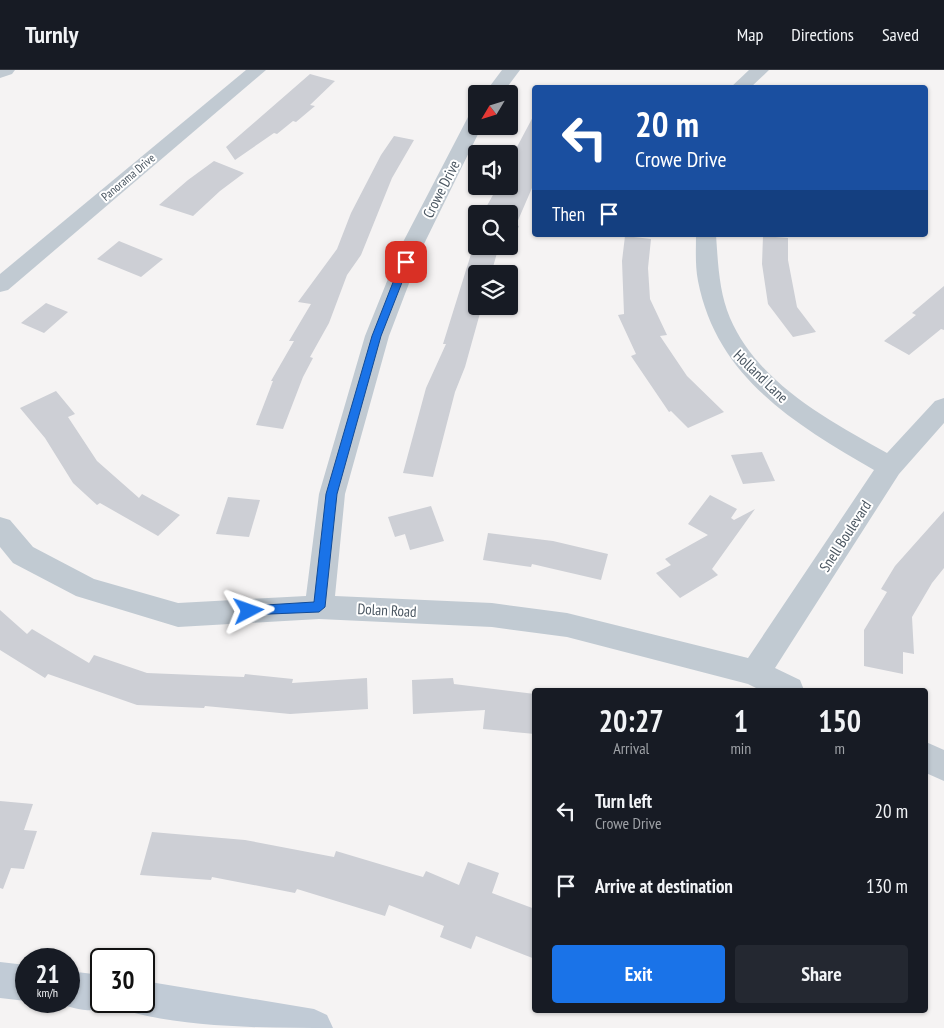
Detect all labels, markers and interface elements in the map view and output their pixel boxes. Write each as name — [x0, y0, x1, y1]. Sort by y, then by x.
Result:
text: Turnly — [25, 19, 78, 50]
text: Map — [737, 23, 763, 46]
text: Directions — [791, 23, 854, 46]
text: Saved — [882, 23, 919, 46]
north arrow — [468, 85, 518, 135]
map controls — [468, 85, 518, 315]
text: 20 m — [635, 101, 699, 147]
icon: left — [552, 105, 617, 170]
button: sound — [468, 145, 518, 195]
text: Crowe Drive — [635, 145, 727, 173]
street label: Panorama Drive — [98, 150, 158, 204]
street label: Crowe Drive — [418, 157, 464, 221]
icon: arrive — [595, 200, 623, 228]
text: Then — [552, 202, 585, 226]
button: search — [468, 205, 518, 255]
pin — [385, 241, 427, 283]
icon: arrive — [392, 248, 420, 276]
button: layers — [468, 265, 518, 315]
street label: Holland Lane — [730, 345, 792, 407]
street label: Snell Boulevard — [815, 497, 875, 575]
position arrow — [222, 584, 274, 636]
street label: Dolan Road — [357, 599, 417, 621]
text: 20:27 — [599, 701, 664, 740]
text: 1 — [734, 701, 748, 740]
text: 150 — [818, 701, 861, 740]
text: Arrival — [613, 738, 649, 758]
text: min — [730, 738, 751, 758]
text: m — [834, 738, 845, 758]
text: Turn left — [595, 789, 652, 813]
icon: left — [552, 797, 580, 825]
text: 20 m — [875, 799, 908, 823]
text: Crowe Drive — [595, 813, 662, 833]
icon: arrive — [552, 872, 580, 900]
text: Arrive at destination — [595, 874, 733, 898]
text: 130 m — [866, 874, 908, 898]
button: Exit — [552, 945, 725, 1003]
button: Share — [735, 945, 908, 1003]
speed limit sign: 30 — [90, 948, 155, 1013]
text: 21 — [36, 958, 59, 990]
text: km/h — [37, 985, 58, 1000]

